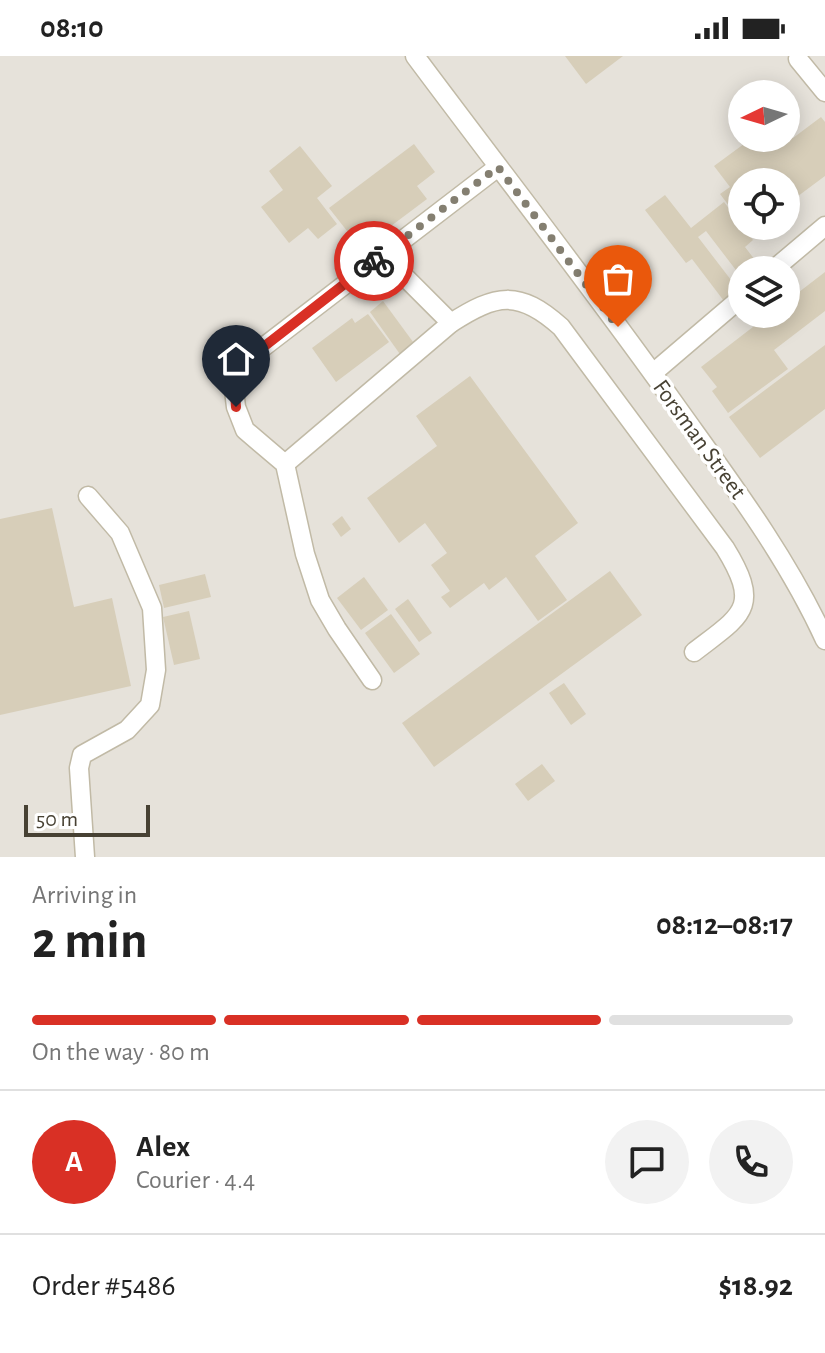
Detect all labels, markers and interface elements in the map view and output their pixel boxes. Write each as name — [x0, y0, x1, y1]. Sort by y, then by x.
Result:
text: 08:10 — [40, 13, 104, 43]
north arrow — [728, 80, 800, 152]
map controls — [728, 80, 800, 328]
button: locate — [728, 168, 800, 240]
courier — [334, 221, 414, 301]
icon: bike — [352, 239, 396, 283]
pin — [584, 245, 652, 327]
button: layers — [728, 256, 800, 328]
icon: bag — [596, 257, 640, 301]
pin — [202, 325, 270, 407]
icon: home — [214, 337, 258, 381]
street label: Forsman Street — [648, 376, 750, 504]
scale bar — [24, 801, 150, 837]
text: 50 m — [36, 808, 78, 830]
text: Arriving in — [32, 882, 137, 908]
text: 08:12–08:17 — [656, 910, 793, 940]
text: 2 min — [32, 915, 147, 967]
text: On the way · 80 m — [32, 1039, 210, 1065]
button: chat — [605, 1120, 689, 1204]
button: phone — [709, 1120, 793, 1204]
text: Alex — [136, 1132, 190, 1162]
text: A — [65, 1147, 83, 1177]
text: Courier · 4.4 — [136, 1167, 255, 1193]
text: Order #5486 — [32, 1271, 176, 1301]
text: $18.92 — [718, 1271, 793, 1301]

